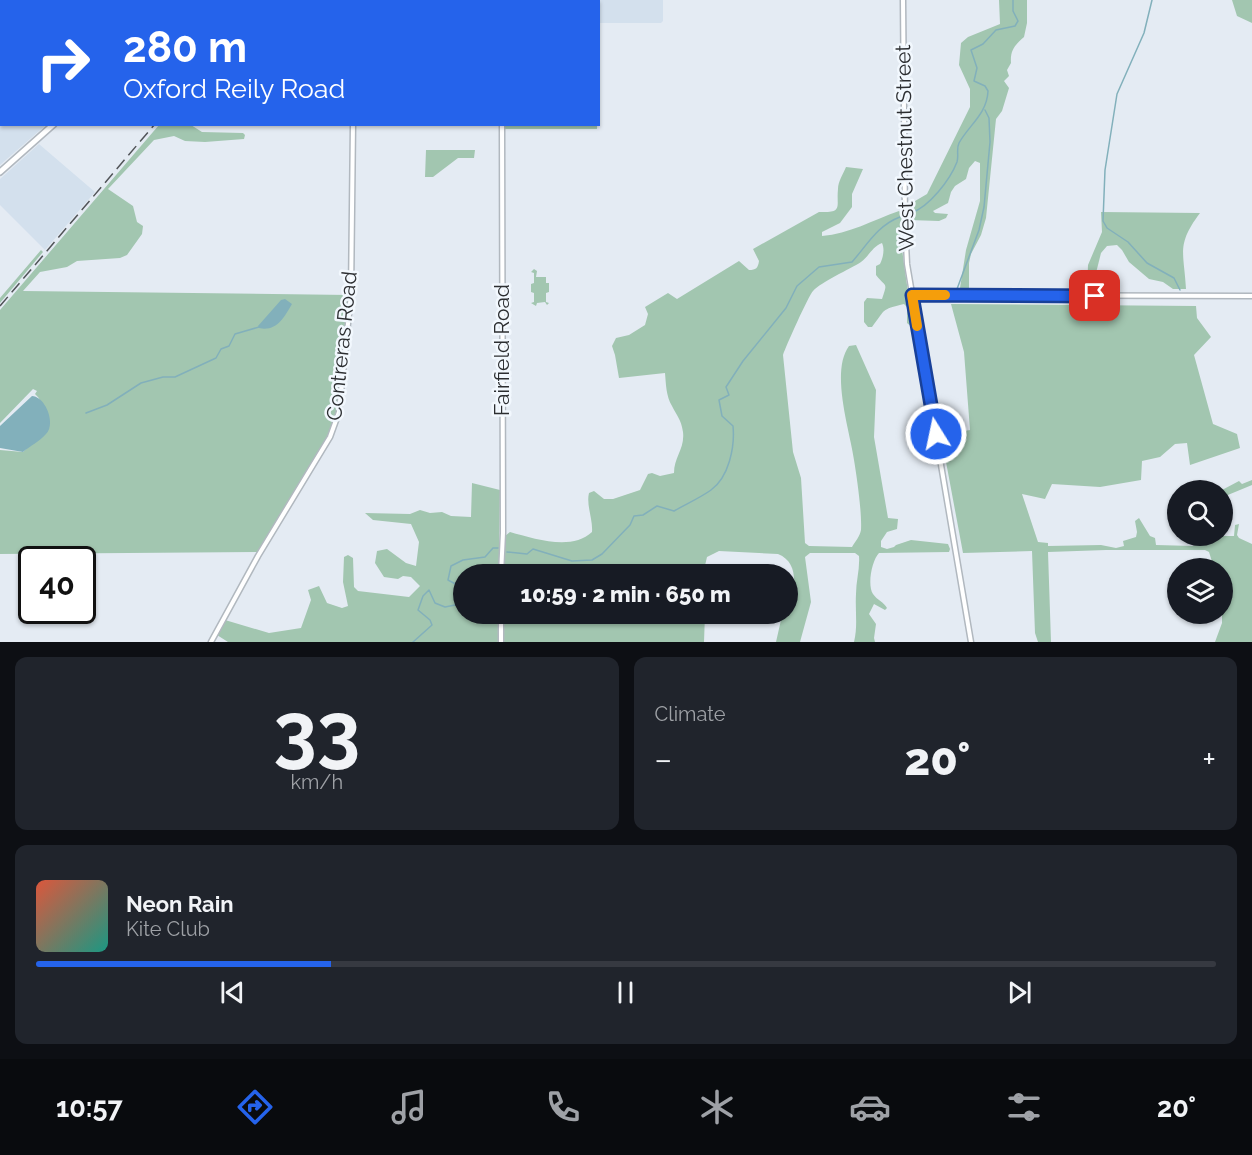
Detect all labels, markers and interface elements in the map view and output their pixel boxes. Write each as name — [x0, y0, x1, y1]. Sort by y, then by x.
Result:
text: 280 m — [123, 23, 247, 72]
icon: right — [24, 24, 102, 102]
street label: West Chestnut Street — [890, 44, 919, 252]
text: Oxford Reily Road — [123, 73, 345, 104]
street label: Contreras Road — [321, 270, 362, 422]
pin — [1069, 270, 1120, 321]
icon: arrive — [1078, 279, 1111, 312]
street label: Fairfield Road — [489, 284, 514, 416]
position arrow — [904, 402, 968, 466]
map controls — [1167, 480, 1233, 624]
button: search — [1167, 480, 1233, 546]
speed limit sign: 40 — [18, 546, 96, 624]
button: layers — [1167, 558, 1233, 624]
text: 10:59 · 2 min · 650 m — [521, 581, 730, 607]
text: 33 — [273, 685, 360, 776]
text: Climate — [655, 702, 726, 726]
text: 20° — [904, 733, 970, 786]
text: − — [655, 740, 672, 779]
text: + — [1202, 740, 1216, 779]
text: km/h — [290, 770, 343, 794]
text: Neon Rain — [126, 891, 234, 917]
text: Kite Club — [126, 917, 210, 941]
icon: previous — [216, 976, 249, 1009]
icon: pause — [609, 976, 642, 1009]
icon: next — [1003, 976, 1036, 1009]
icon: directions — [234, 1086, 276, 1128]
icon: music — [388, 1086, 430, 1128]
icon: phone — [542, 1086, 584, 1128]
icon: climate — [696, 1086, 738, 1128]
icon: car — [849, 1086, 891, 1128]
icon: filters — [1003, 1086, 1045, 1128]
text: 10:57 — [56, 1092, 123, 1123]
text: 20° — [1157, 1092, 1196, 1123]

